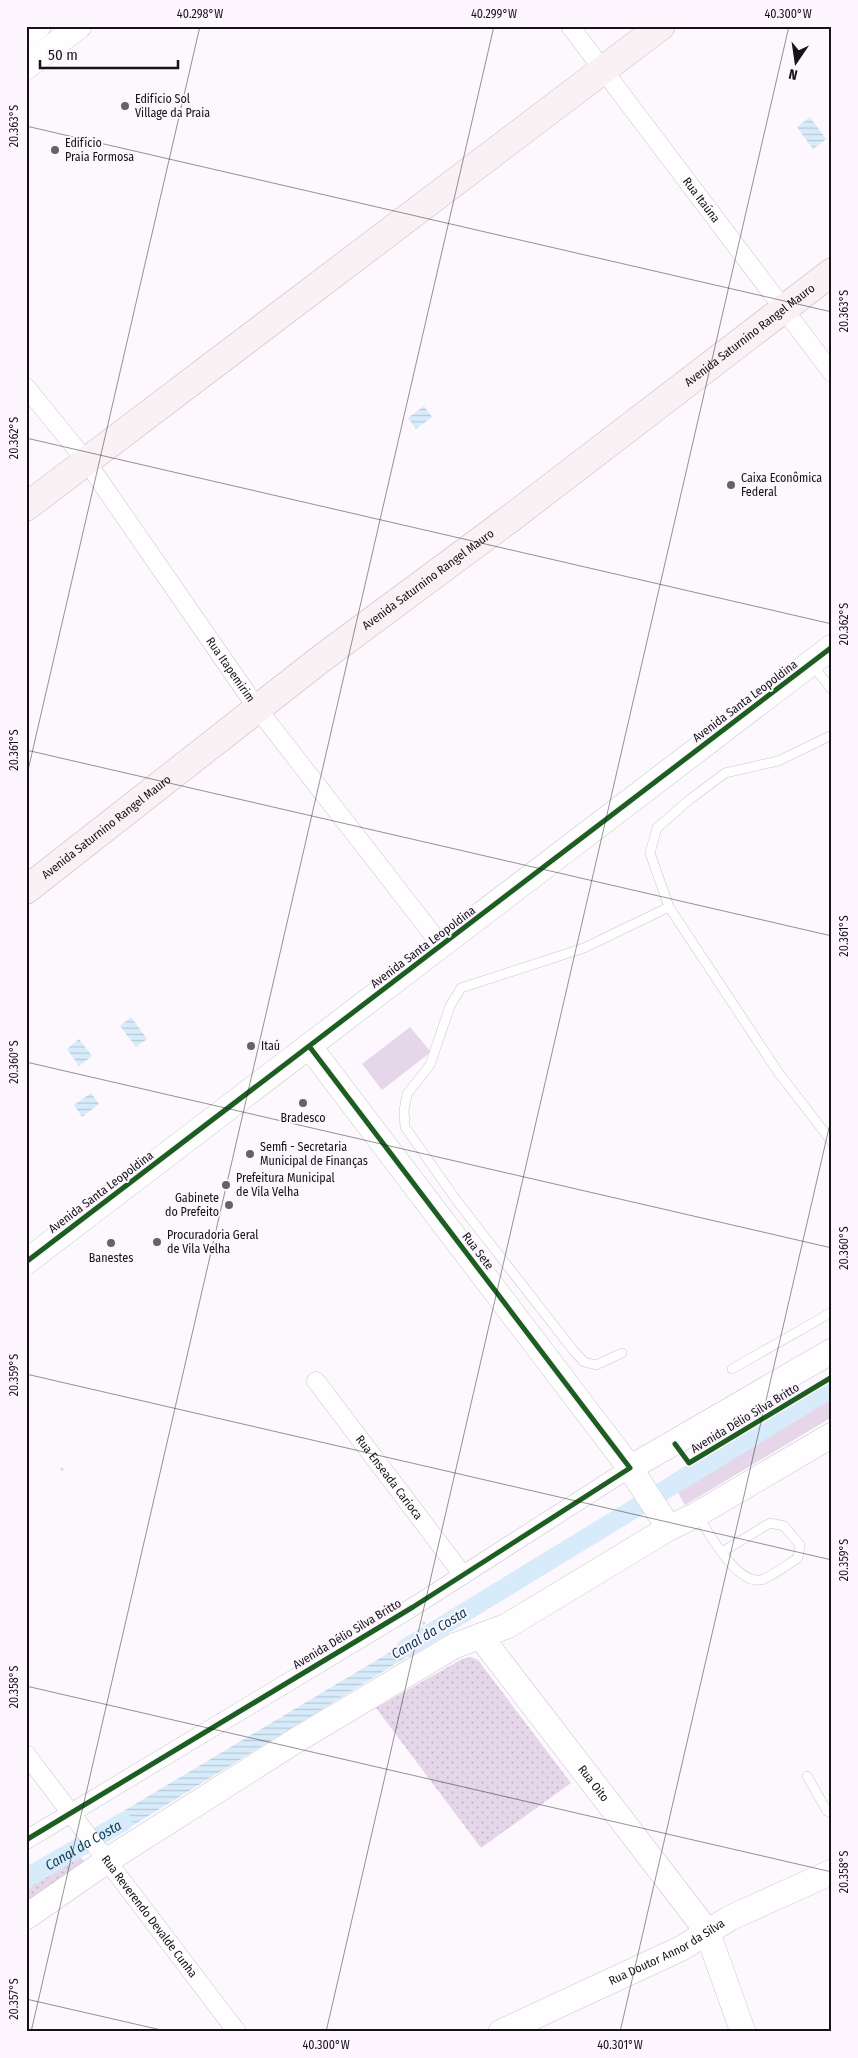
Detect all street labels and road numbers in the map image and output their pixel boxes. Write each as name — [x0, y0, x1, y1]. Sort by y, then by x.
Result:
street label: Rua Itaúna — [680, 175, 723, 225]
street label: Avenida Saturnino Rangel Mauro — [682, 281, 817, 389]
street label: Avenida Saturnino Rangel Mauro — [360, 526, 496, 633]
street label: Rua Itapemirim — [203, 635, 258, 705]
street label: Avenida Santa Leopoldina — [690, 657, 800, 745]
street label: Avenida Saturnino Rangel Mauro — [39, 772, 174, 882]
street label: Avenida Santa Leopoldina — [368, 903, 478, 991]
street label: Avenida Santa Leopoldina — [46, 1148, 156, 1236]
street label: Rua Sete — [459, 1230, 497, 1272]
street label: Avenida Délio Silva Britto — [688, 1380, 802, 1456]
street label: Rua Enseada Carioca — [353, 1433, 425, 1522]
street label: Avenida Délio Silva Britto — [290, 1596, 404, 1672]
street label: Rua Oito — [575, 1762, 612, 1804]
street label: Rua Reverendo Devalde Cunha — [99, 1853, 200, 1980]
street label: Rua Doutor Annor da Silva — [607, 1916, 727, 1988]

